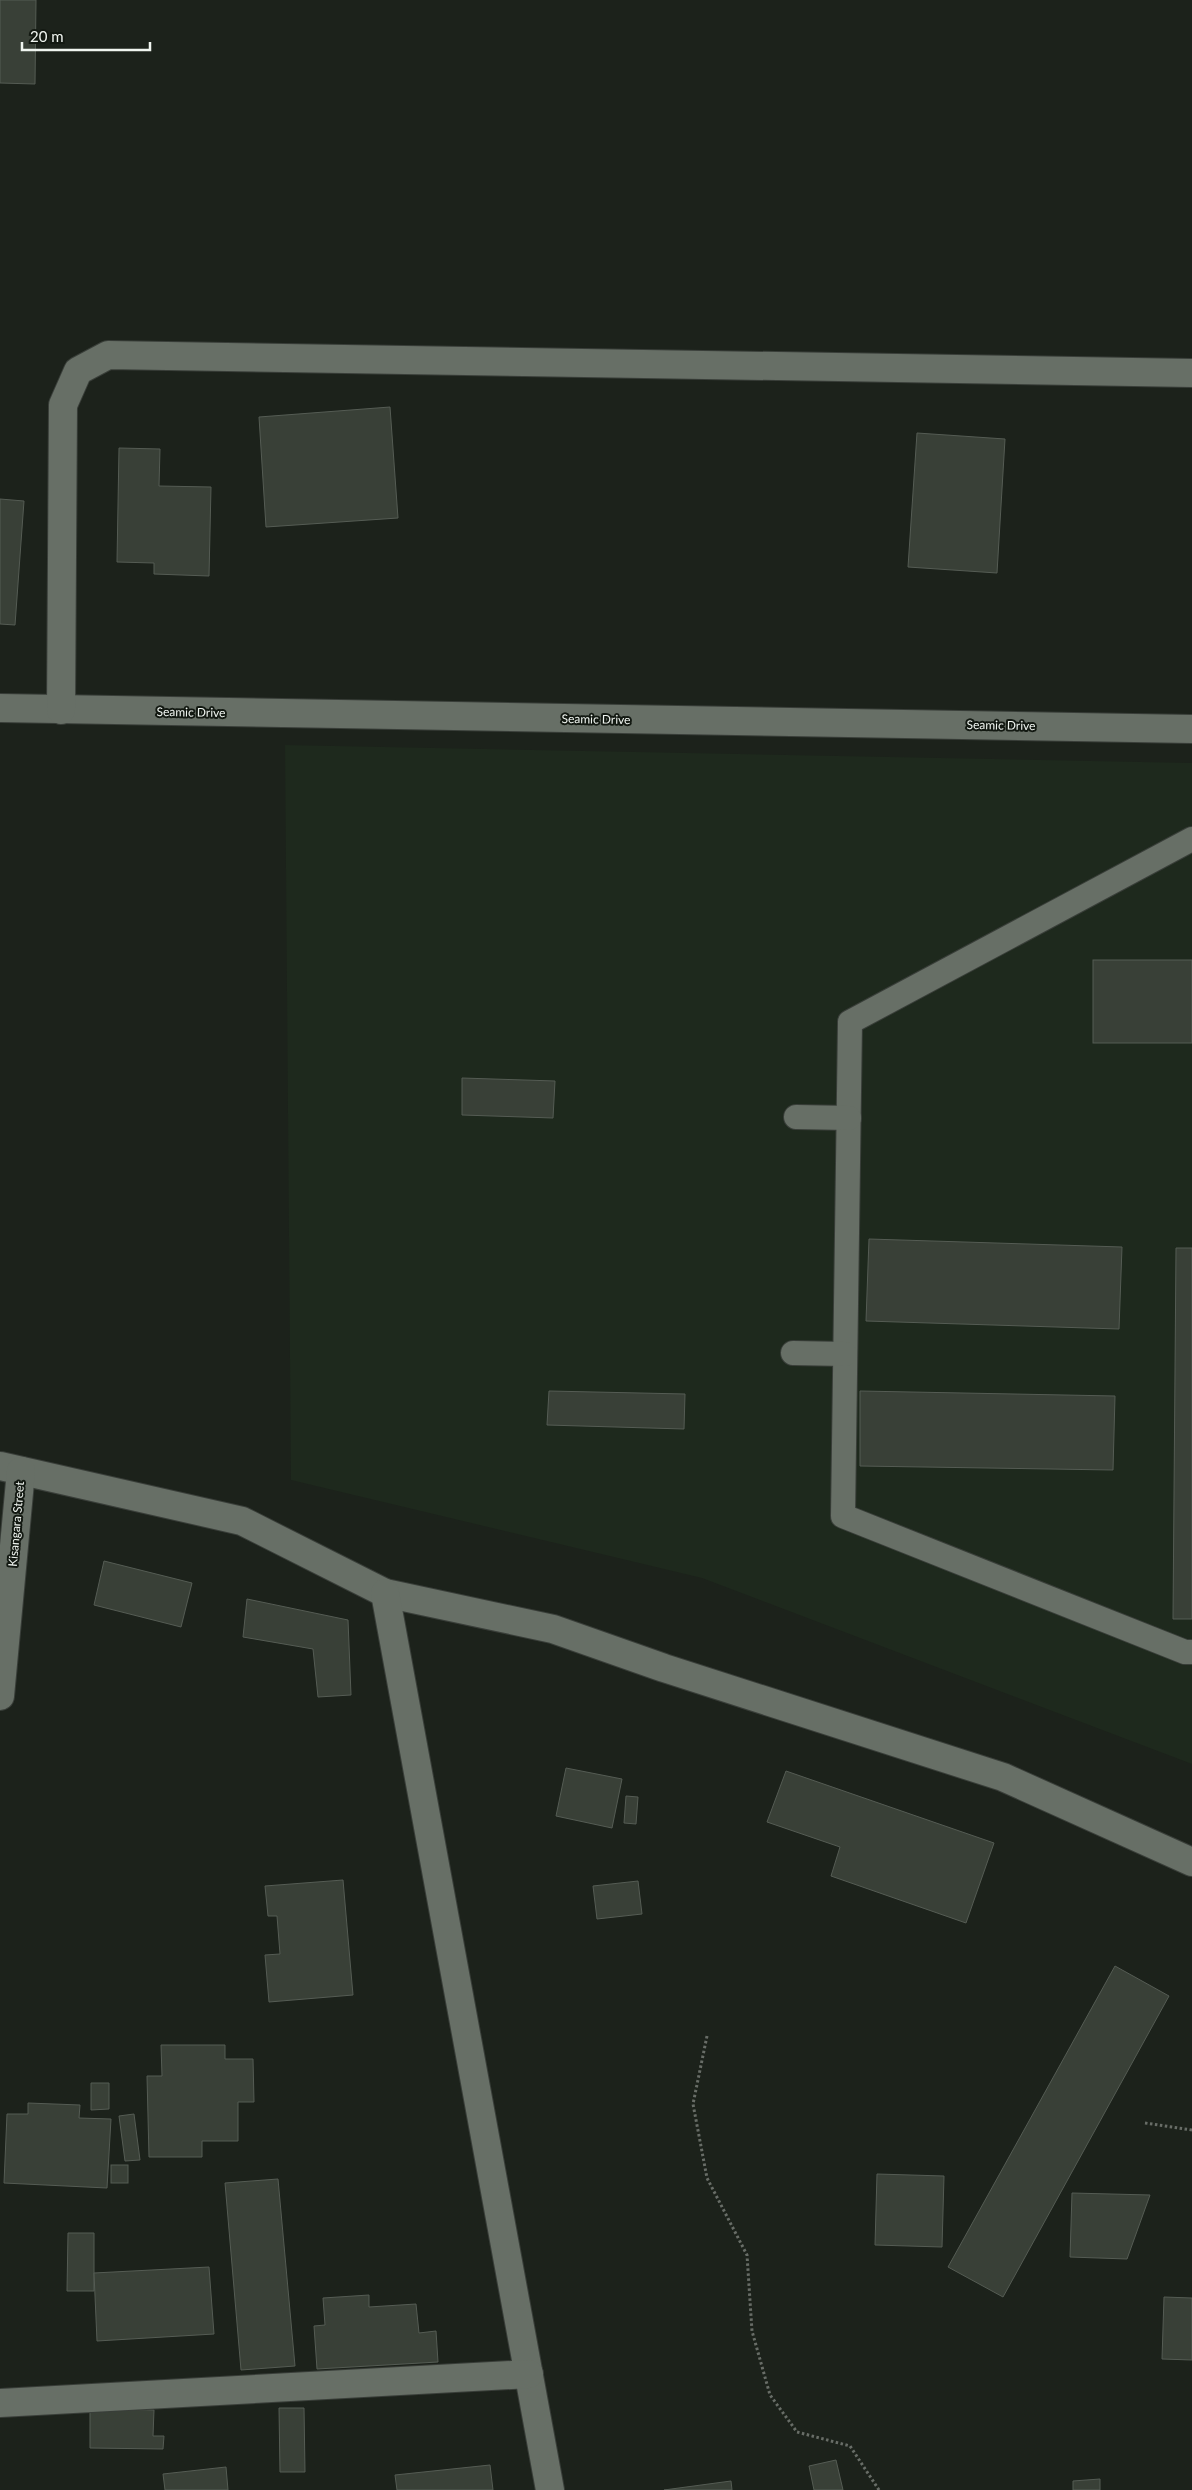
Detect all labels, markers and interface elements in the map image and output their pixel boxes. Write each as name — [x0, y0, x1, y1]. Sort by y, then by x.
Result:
scale bar — [22, 20, 150, 52]
text: 20 m — [30, 27, 64, 45]
street label: Seamic Drive — [156, 704, 226, 720]
street label: Seamic Drive — [561, 711, 631, 727]
street label: Seamic Drive — [966, 717, 1036, 733]
street label: Kisangara Street — [5, 1480, 27, 1567]

